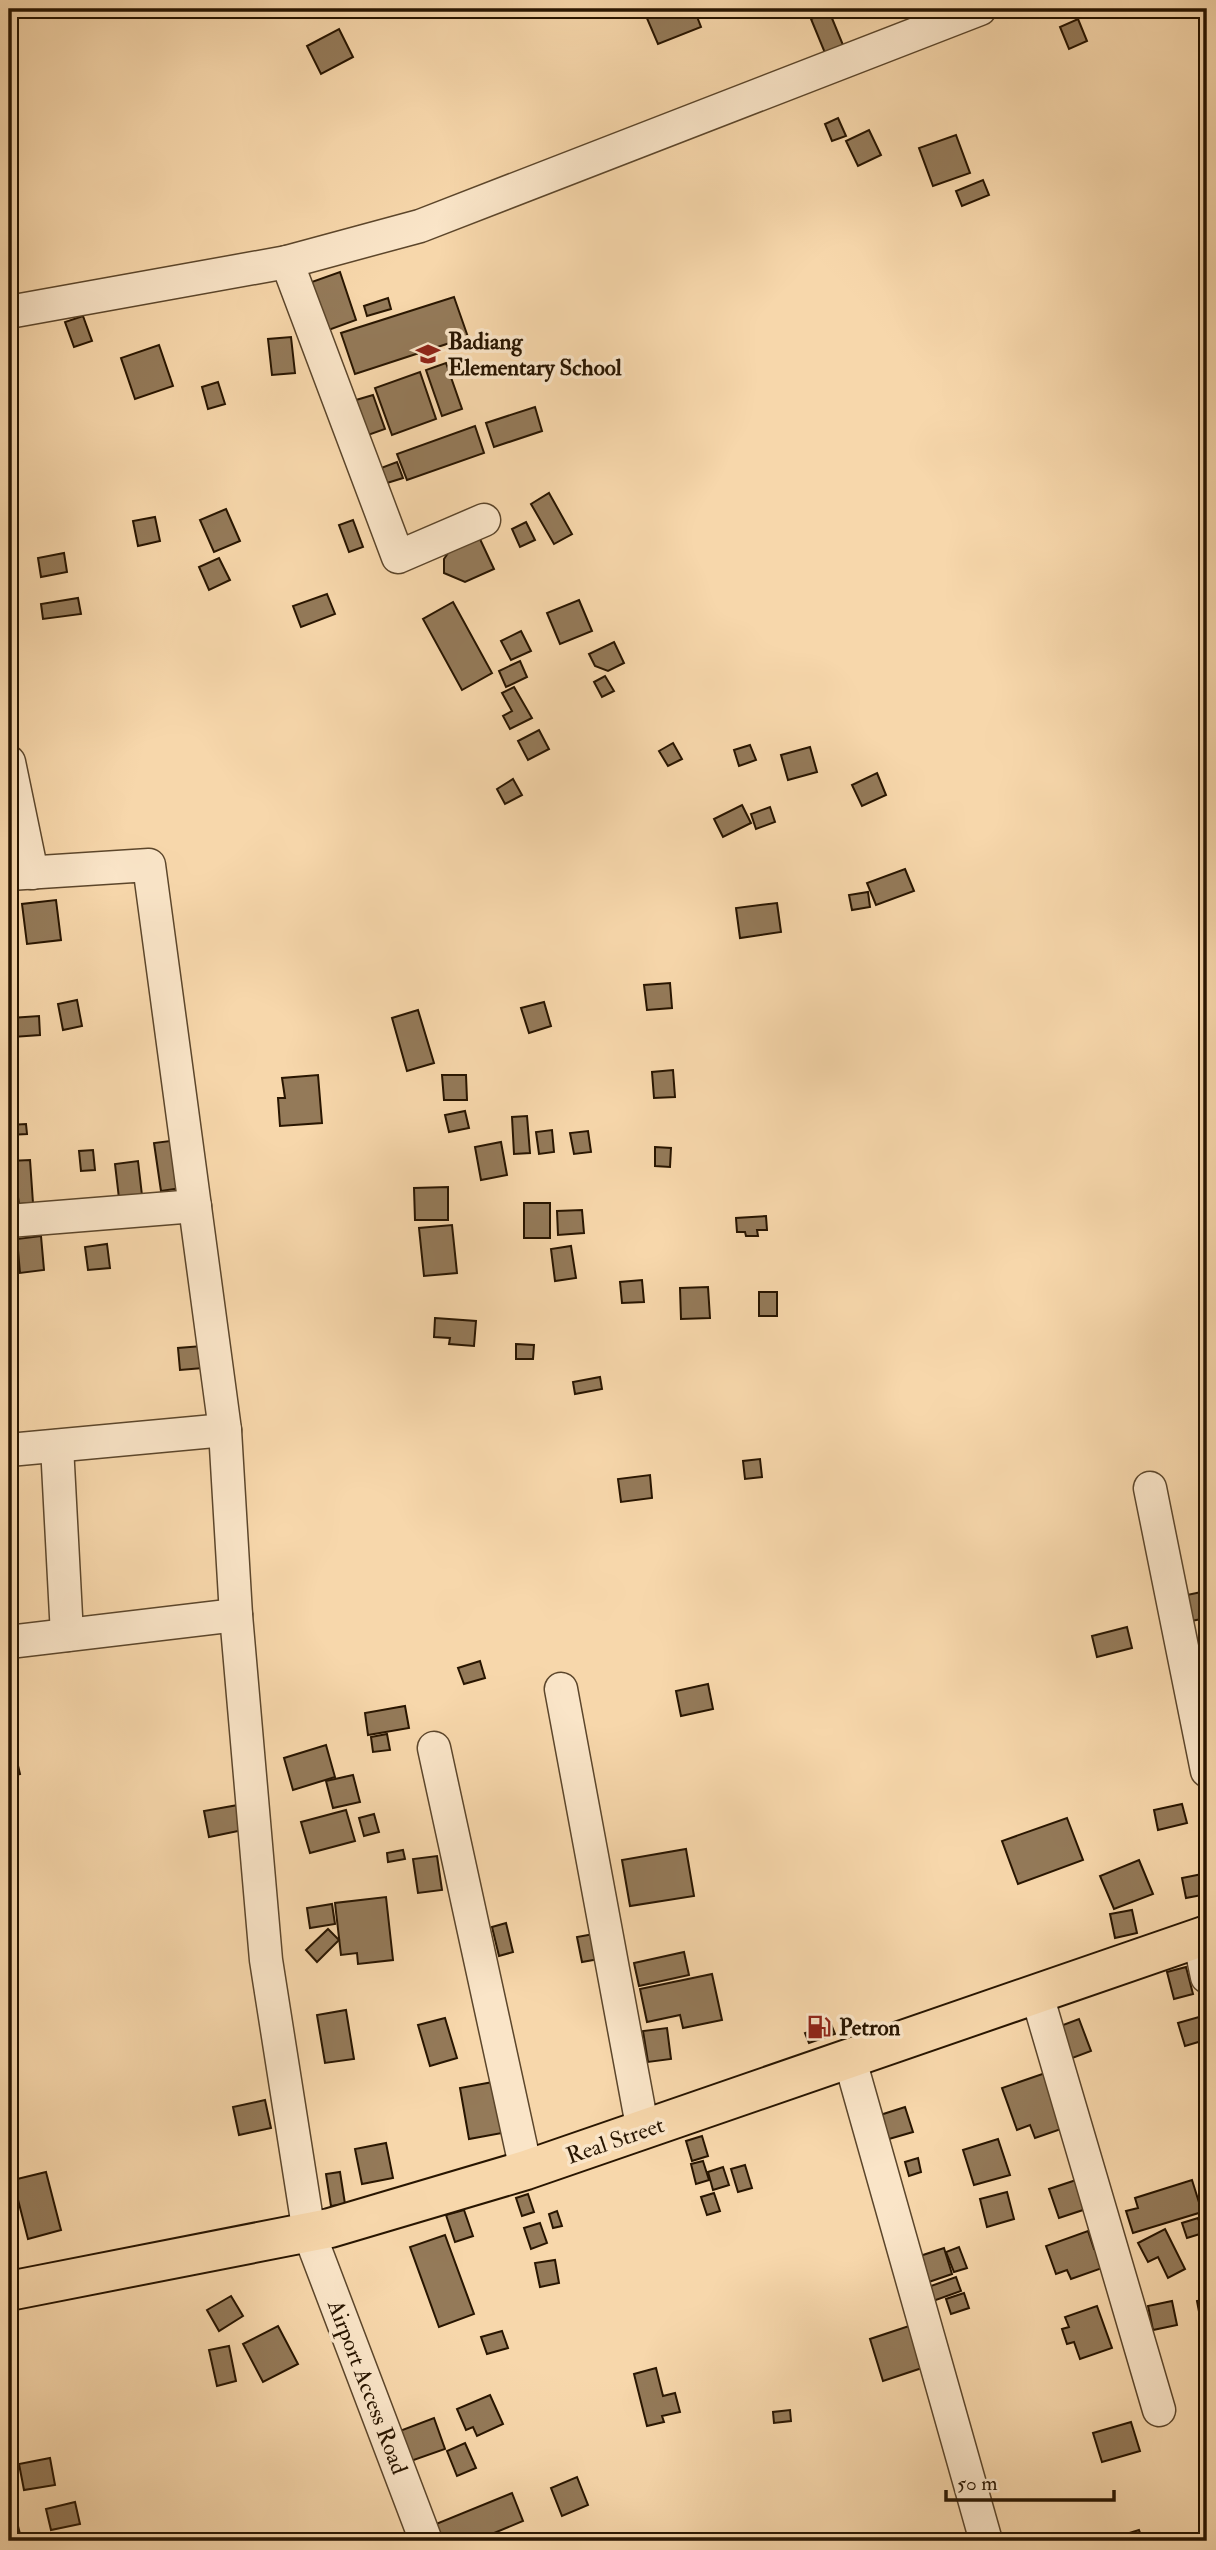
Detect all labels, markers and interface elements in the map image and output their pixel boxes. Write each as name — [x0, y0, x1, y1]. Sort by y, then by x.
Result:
place label: Badiang Elementary School — [448, 327, 623, 383]
school or university icon: Badiang Elementary School — [414, 340, 442, 368]
fuel station icon: Petron — [805, 2013, 833, 2041]
place label: Petron — [839, 2013, 900, 2042]
street label: Real Street — [562, 2110, 668, 2171]
street label: Airport Access Road — [320, 2295, 414, 2479]
scale bar — [946, 2459, 1114, 2503]
text: 50 m — [957, 2470, 998, 2497]

